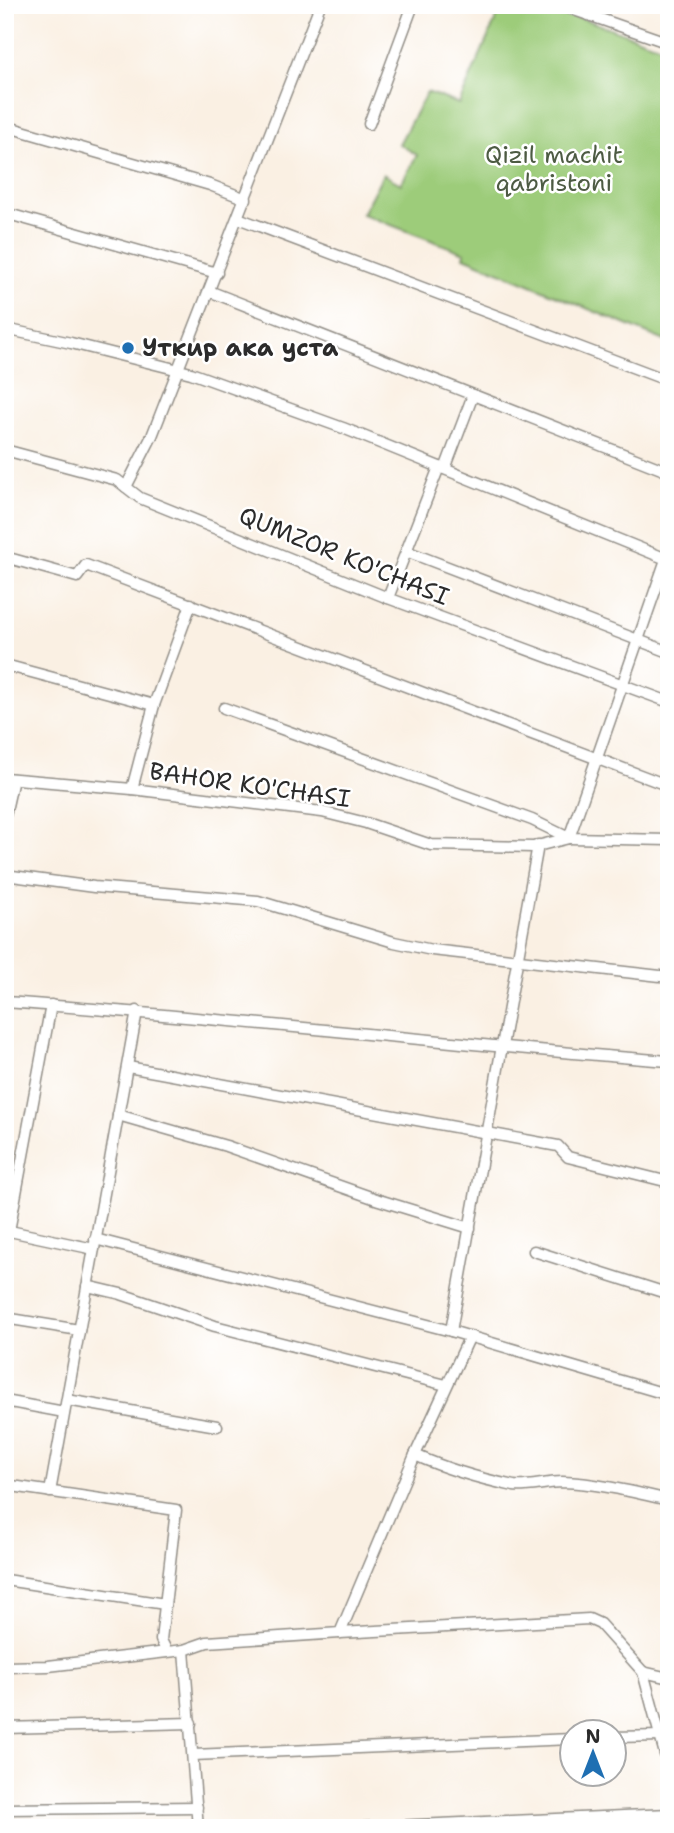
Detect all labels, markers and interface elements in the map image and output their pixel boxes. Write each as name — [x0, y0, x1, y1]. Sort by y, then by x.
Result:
park label: Qizil machit qabristoni — [485, 139, 623, 199]
place label: Уткир ака уста — [142, 332, 339, 364]
marker: Уткир ака уста — [120, 340, 136, 356]
street label: QUMZOR KO'CHASI — [234, 499, 454, 613]
street label: BAHOR KO'CHASI — [147, 755, 353, 815]
north arrow — [558, 1717, 628, 1787]
text: N — [585, 1724, 601, 1749]

